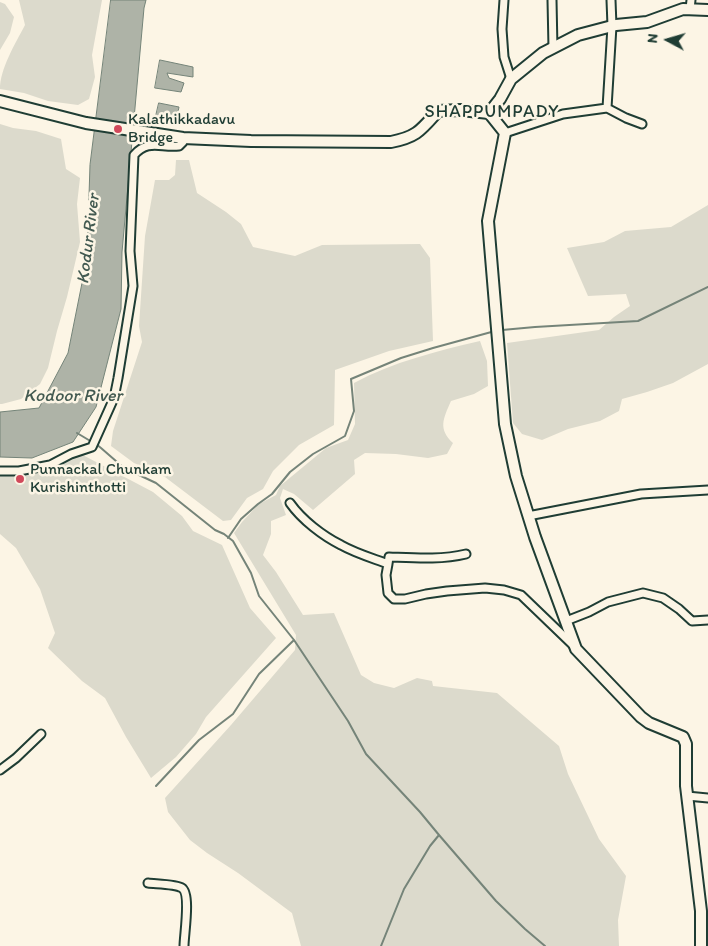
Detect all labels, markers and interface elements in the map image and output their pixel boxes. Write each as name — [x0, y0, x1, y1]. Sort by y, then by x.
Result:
north arrow — [643, 15, 693, 65]
text: N — [644, 33, 662, 44]
district label: SHAPPUMPADY — [422, 101, 562, 123]
place label: Kalathikkadavu Bridge — [128, 110, 235, 148]
marker: Kalathikkadavu Bridge — [112, 123, 124, 135]
water label: Kodur River — [73, 193, 105, 285]
water label: Kodoor River — [24, 385, 122, 407]
place label: Punnackal Chunkam Kurishinthotti — [30, 460, 172, 498]
marker: Punnackal Chunkam Kurishinthotti — [14, 473, 26, 485]

